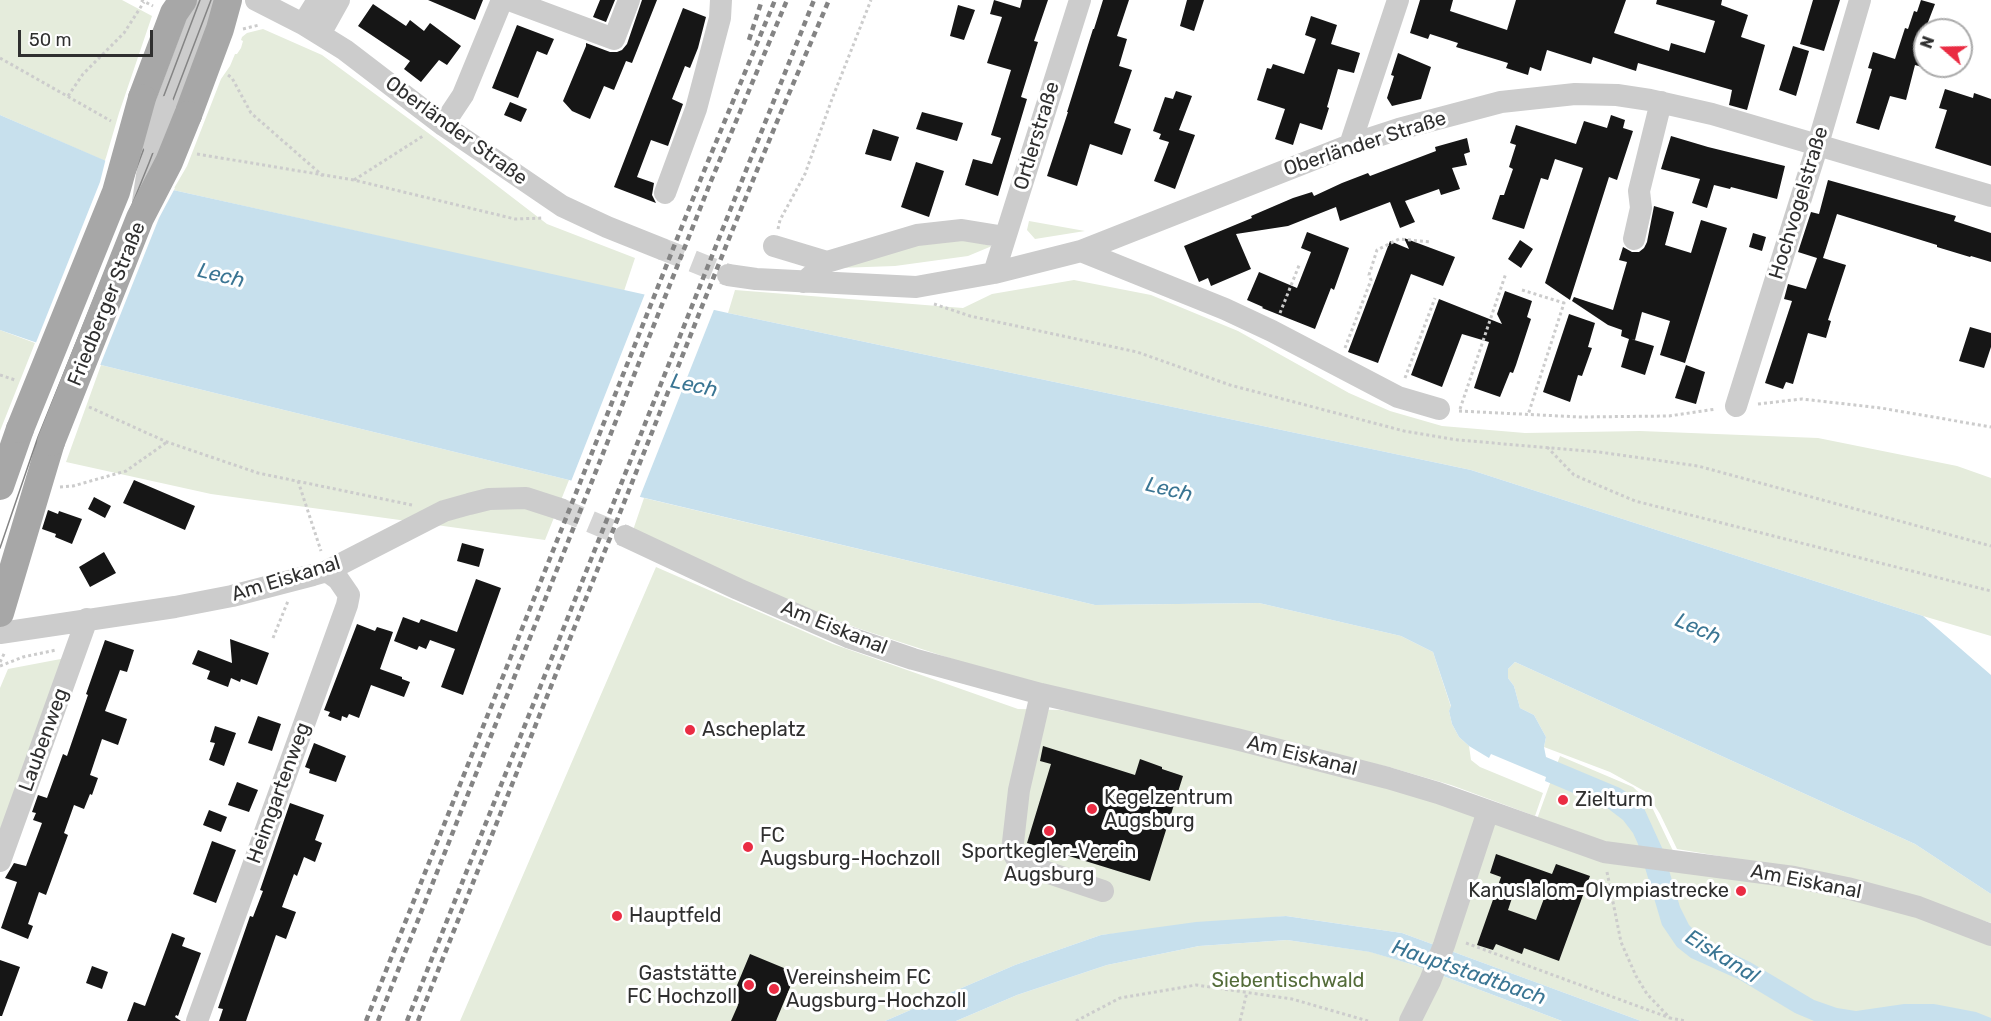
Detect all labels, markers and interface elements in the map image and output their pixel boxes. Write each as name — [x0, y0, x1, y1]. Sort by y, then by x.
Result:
scale bar — [21, 18, 156, 56]
north arrow — [1913, 18, 1973, 78]
text: 50 m — [29, 29, 72, 51]
text: N — [1917, 34, 1938, 51]
street label: Oberländer Straße — [380, 71, 532, 191]
street label: Ortlerstraße — [1009, 79, 1065, 193]
street label: Oberländer Straße — [1281, 106, 1449, 182]
street label: Hochvogelstraße — [1764, 124, 1834, 282]
street label: Friedberger Straße — [63, 218, 151, 390]
water label: Lech — [195, 258, 247, 294]
water label: Lech — [668, 369, 720, 403]
water label: Lech — [1143, 472, 1195, 508]
street label: Am Eiskanal — [229, 551, 343, 607]
street label: Am Eiskanal — [777, 596, 891, 660]
water label: Lech — [1671, 608, 1725, 650]
street label: Laubenweg — [14, 685, 74, 795]
place label: Ascheplatz — [702, 718, 806, 742]
street label: Heimgartenweg — [242, 719, 316, 867]
marker: Ascheplatz — [683, 723, 697, 737]
street label: Am Eiskanal — [1245, 731, 1359, 781]
place label: Kegelzentrum Augsburg — [1104, 786, 1233, 833]
place label: Zielturm — [1575, 788, 1653, 812]
marker: Zielturm — [1556, 793, 1570, 807]
marker: Kegelzentrum Augsburg — [1085, 802, 1099, 816]
place label: FC Augsburg-Hochzoll — [760, 824, 940, 871]
marker: Sportkegler-Verein Augsburg — [1042, 824, 1056, 838]
marker: FC Augsburg-Hochzoll — [741, 840, 755, 854]
place label: Sportkegler-Verein Augsburg — [962, 840, 1136, 887]
street label: Am Eiskanal — [1749, 859, 1863, 905]
place label: Kanuslalom-Olympiastrecke — [1468, 879, 1729, 903]
marker: Kanuslalom-Olympiastrecke — [1734, 884, 1748, 898]
place label: Hauptfeld — [629, 904, 721, 928]
marker: Hauptfeld — [610, 909, 624, 923]
water label: Eiskanal — [1681, 925, 1763, 989]
water label: Hauptstadtbach — [1389, 935, 1549, 1011]
place label: Gaststätte FC Hochzoll — [627, 962, 737, 1009]
place label: Vereinsheim FC Augsburg-Hochzoll — [786, 966, 966, 1013]
park label: Siebentischwald — [1211, 969, 1365, 993]
marker: Gaststätte FC Hochzoll — [742, 978, 756, 992]
marker: Vereinsheim FC Augsburg-Hochzoll — [767, 982, 781, 996]

